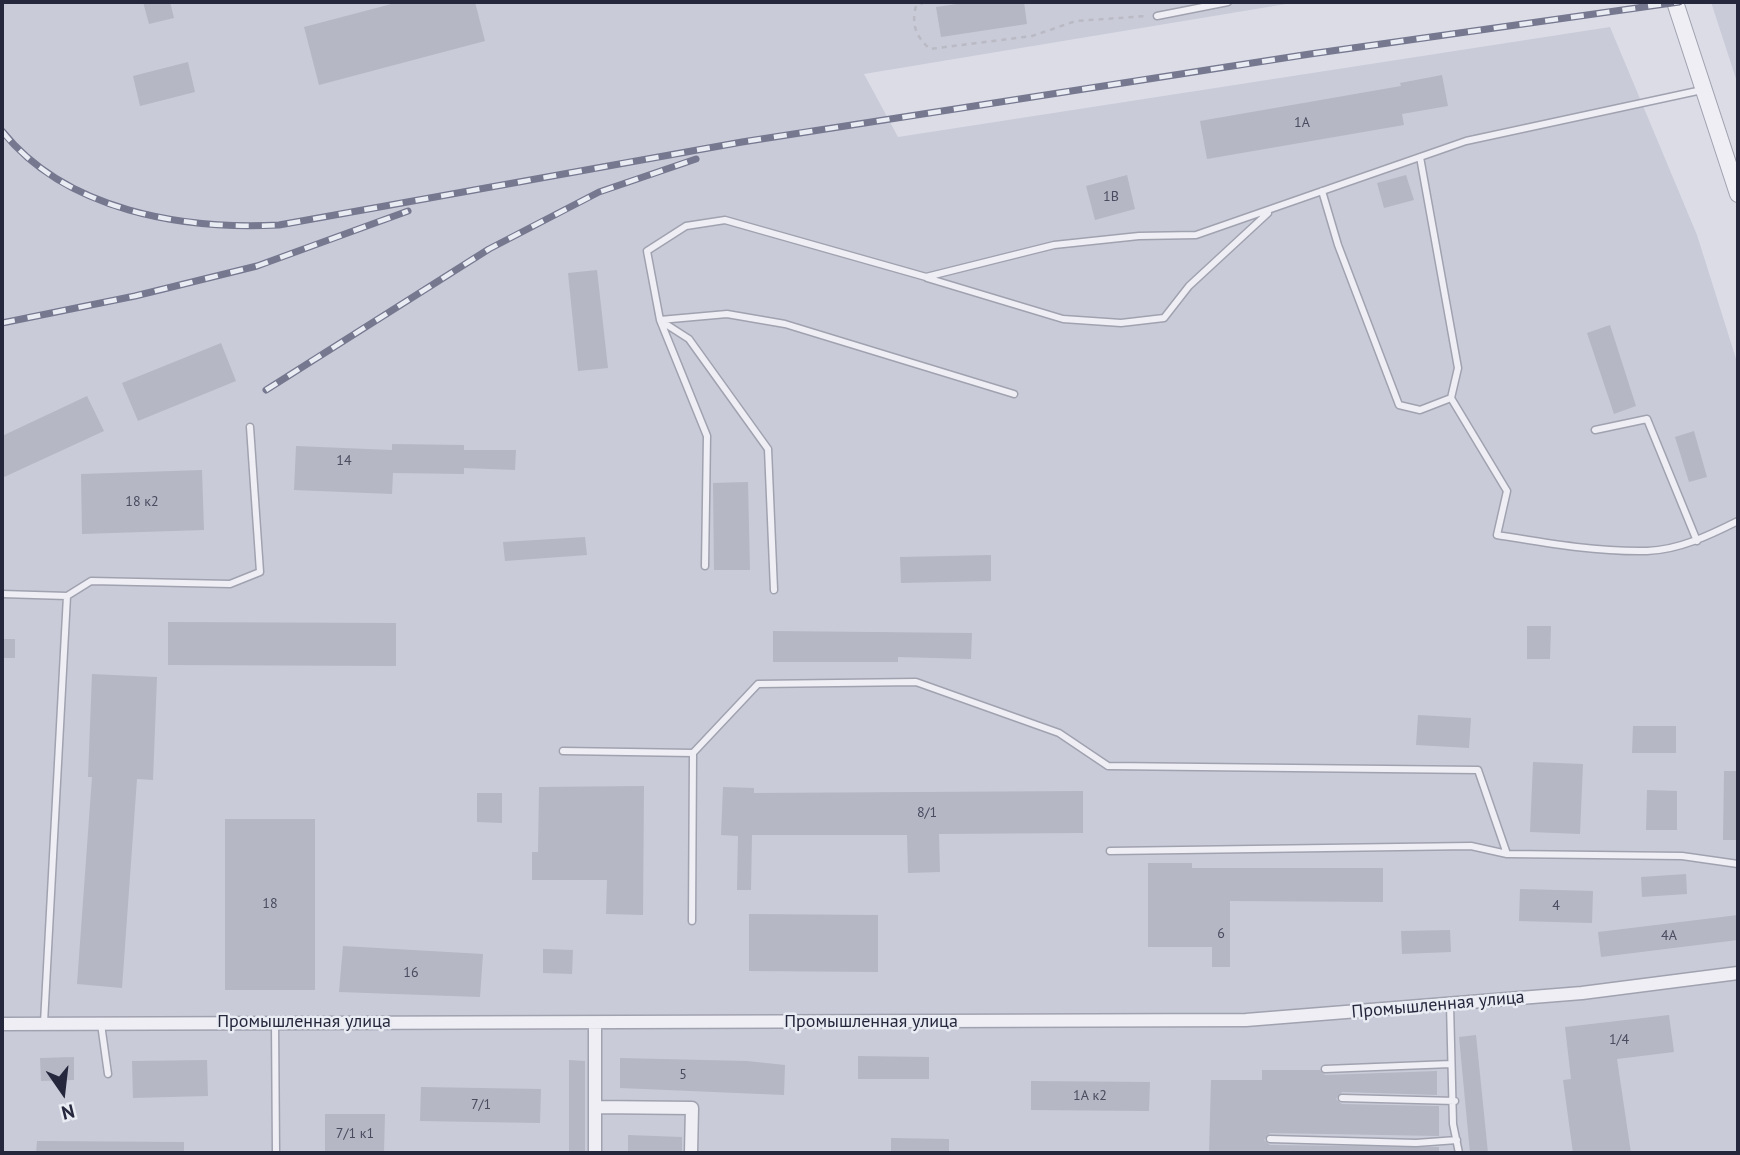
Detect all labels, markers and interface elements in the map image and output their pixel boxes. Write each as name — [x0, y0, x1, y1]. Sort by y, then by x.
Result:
house number: 1А — [1294, 115, 1310, 131]
house number: 1В — [1103, 189, 1119, 205]
house number: 14 — [336, 453, 352, 469]
house number: 18 к2 — [125, 494, 159, 510]
house number: 8/1 — [917, 805, 937, 821]
house number: 18 — [262, 896, 278, 912]
house number: 4 — [1552, 898, 1560, 914]
house number: 6 — [1217, 926, 1225, 942]
house number: 4А — [1661, 928, 1677, 944]
house number: 16 — [403, 965, 419, 981]
street label: Промышленная улица — [1351, 987, 1525, 1023]
street label: Промышленная улица — [217, 1011, 391, 1033]
street label: Промышленная улица — [784, 1011, 958, 1033]
house number: 1/4 — [1609, 1032, 1629, 1048]
north arrow — [28, 1057, 98, 1127]
house number: 5 — [679, 1067, 687, 1083]
house number: 1А к2 — [1073, 1088, 1107, 1104]
house number: 7/1 — [471, 1097, 491, 1113]
text: N — [59, 1099, 77, 1126]
house number: 7/1 к1 — [336, 1126, 374, 1142]

